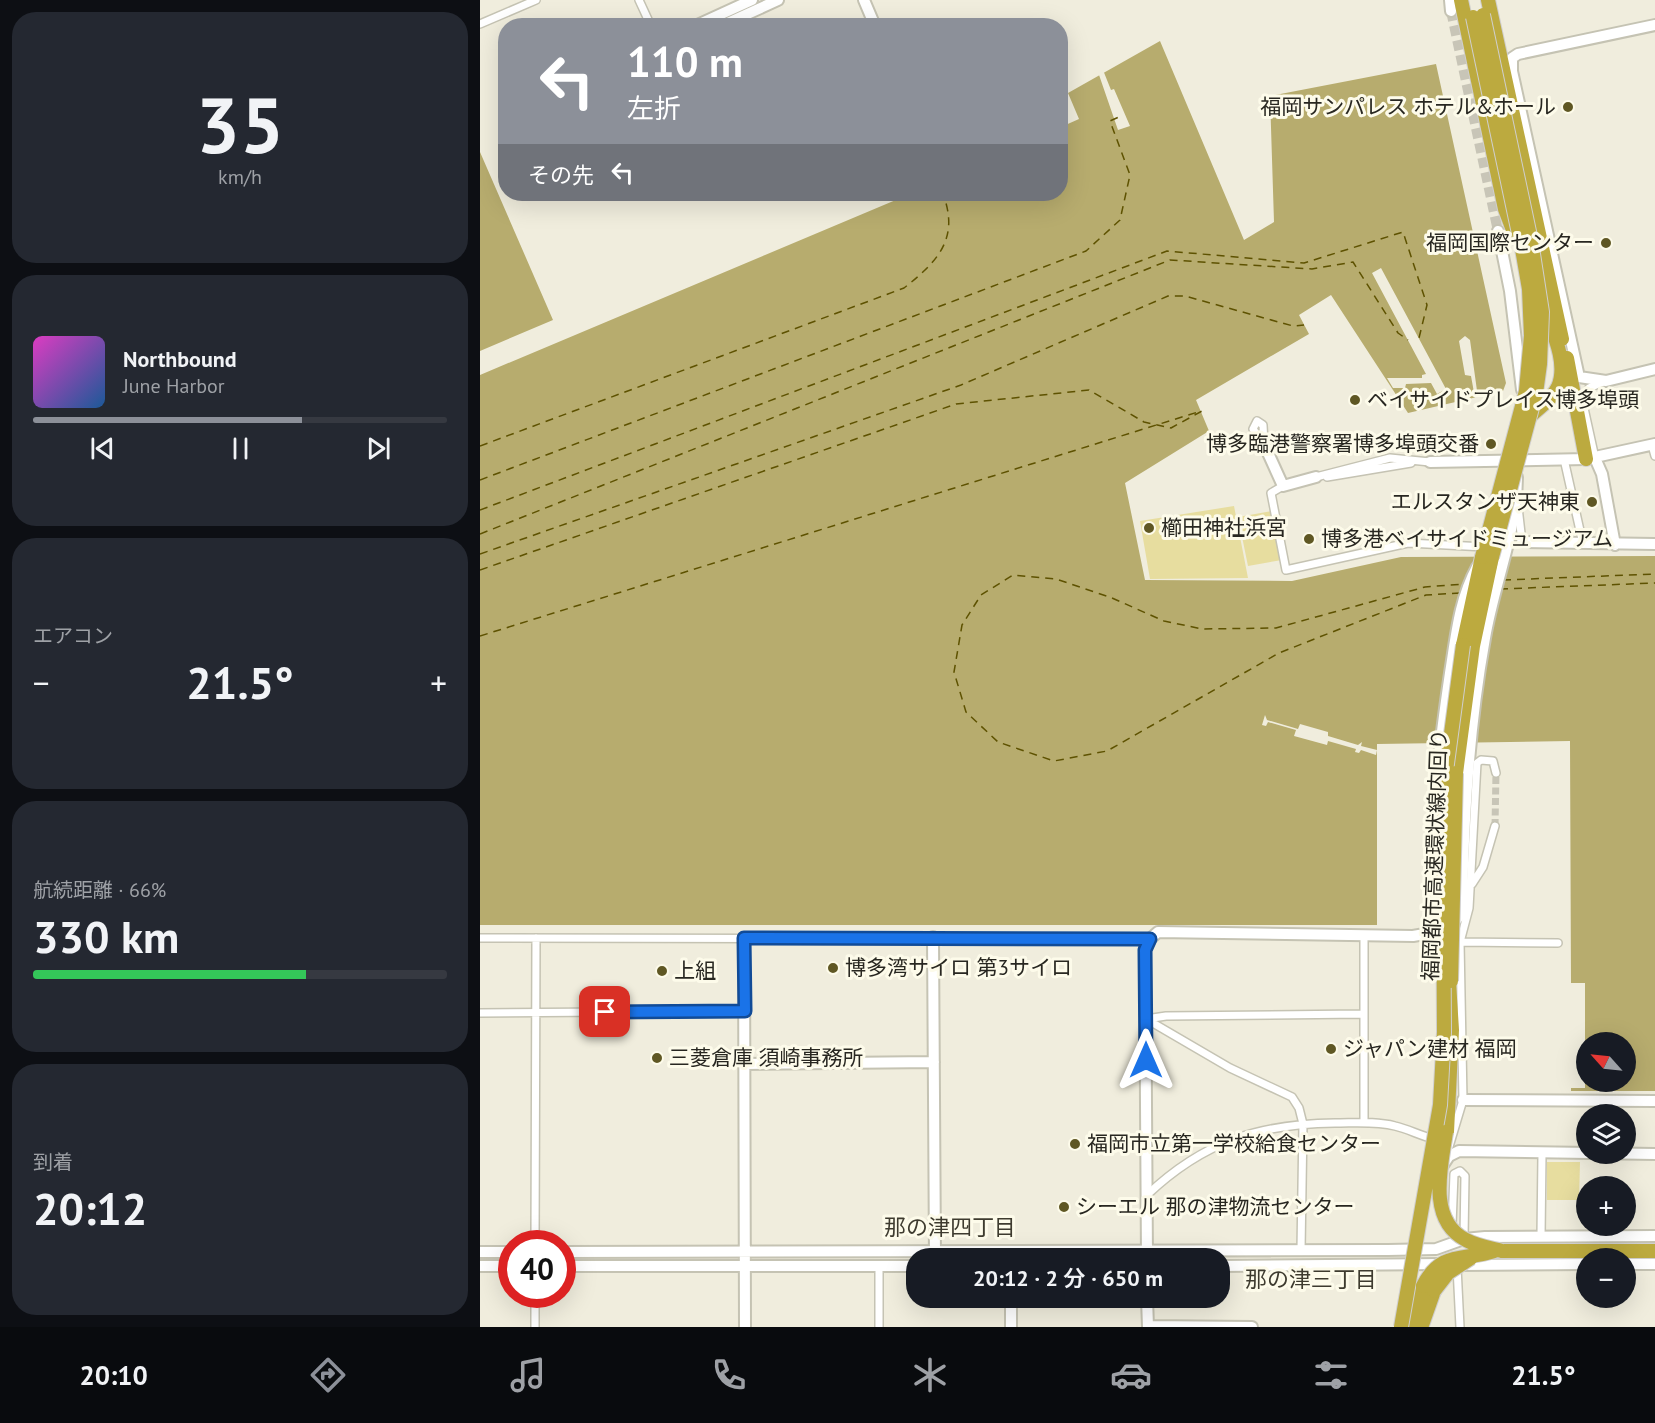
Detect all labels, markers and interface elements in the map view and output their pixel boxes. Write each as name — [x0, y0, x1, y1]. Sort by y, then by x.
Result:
text: 110 m — [627, 34, 743, 89]
icon: left — [528, 42, 606, 120]
text: 35 — [196, 74, 284, 175]
text: 左折 — [627, 91, 681, 125]
place label: 福岡サンパレス ホテル&ホール — [1260, 93, 1556, 120]
marker: 福岡サンパレス ホテル&ホール — [1561, 100, 1575, 114]
icon: left — [606, 156, 639, 189]
text: その先 — [528, 161, 594, 189]
text: km/h — [218, 164, 262, 190]
place label: 福岡国際センター — [1426, 229, 1594, 256]
marker: 福岡国際センター — [1599, 236, 1613, 250]
text: Northbound — [123, 345, 237, 373]
text: June Harbor — [123, 373, 225, 399]
place label: ベイサイドプレイス博多埠頭 — [1367, 386, 1639, 413]
marker: ベイサイドプレイス博多埠頭 — [1348, 393, 1362, 407]
place label: 博多臨港警察署博多埠頭交番 — [1206, 430, 1479, 457]
icon: previous — [86, 432, 119, 465]
icon: pause — [224, 432, 257, 465]
icon: next — [362, 432, 395, 465]
marker: 博多臨港警察署博多埠頭交番 — [1484, 437, 1498, 451]
place label: エルスタンザ天神東 — [1391, 488, 1580, 515]
marker: エルスタンザ天神東 — [1585, 495, 1599, 509]
place label: 櫛田神社浜宮 — [1161, 514, 1287, 541]
marker: 櫛田神社浜宮 — [1142, 521, 1156, 535]
place label: 博多港ベイサイドミュージアム — [1321, 525, 1613, 552]
marker: 博多港ベイサイドミュージアム — [1302, 532, 1316, 546]
text: エアコン — [33, 623, 113, 649]
text: 21.5° — [186, 653, 294, 711]
text: − — [33, 661, 50, 704]
text: + — [430, 661, 447, 704]
street label: 福岡都市高速環状線内回り — [1417, 729, 1452, 981]
text: 航続距離 · 66% — [33, 877, 166, 903]
text: 330 km — [33, 907, 179, 965]
place label: 博多湾サイロ 第3サイロ — [845, 954, 1072, 981]
place label: 上組 — [674, 957, 716, 984]
marker: 博多湾サイロ 第3サイロ — [826, 961, 840, 975]
marker: 上組 — [655, 964, 669, 978]
pin — [579, 986, 630, 1037]
icon: arrive — [588, 995, 621, 1028]
position arrow — [1114, 1028, 1178, 1092]
north arrow — [1576, 1032, 1636, 1092]
map controls — [1576, 1032, 1636, 1308]
place label: ジャパン建材 福岡 — [1343, 1035, 1517, 1062]
marker: ジャパン建材 福岡 — [1324, 1042, 1338, 1056]
place label: 三菱倉庫 須崎事務所 — [669, 1044, 864, 1071]
marker: 三菱倉庫 須崎事務所 — [650, 1051, 664, 1065]
button: layers — [1576, 1104, 1636, 1164]
place label: 福岡市立第一学校給食センター — [1087, 1130, 1381, 1157]
marker: 福岡市立第一学校給食センター — [1068, 1137, 1082, 1151]
text: 到着 — [33, 1149, 73, 1175]
button: + — [1576, 1176, 1636, 1236]
text: 20:12 — [33, 1179, 147, 1237]
place label: シーエル 那の津物流センター — [1076, 1193, 1355, 1220]
marker: シーエル 那の津物流センター — [1057, 1200, 1071, 1214]
district label: 那の津四丁目 — [884, 1213, 1016, 1241]
speed limit sign: 40 — [498, 1230, 576, 1308]
button: − — [1576, 1248, 1636, 1308]
text: 20:12 · 2 分 · 650 m — [973, 1264, 1163, 1292]
district label: 那の津三丁目 — [1245, 1265, 1377, 1293]
icon: directions — [307, 1354, 349, 1396]
icon: music — [507, 1354, 549, 1396]
icon: phone — [708, 1354, 750, 1396]
icon: climate — [909, 1354, 951, 1396]
icon: car — [1110, 1354, 1152, 1396]
icon: filters — [1310, 1354, 1352, 1396]
text: 20:10 — [79, 1358, 148, 1392]
text: 21.5° — [1511, 1358, 1576, 1392]

